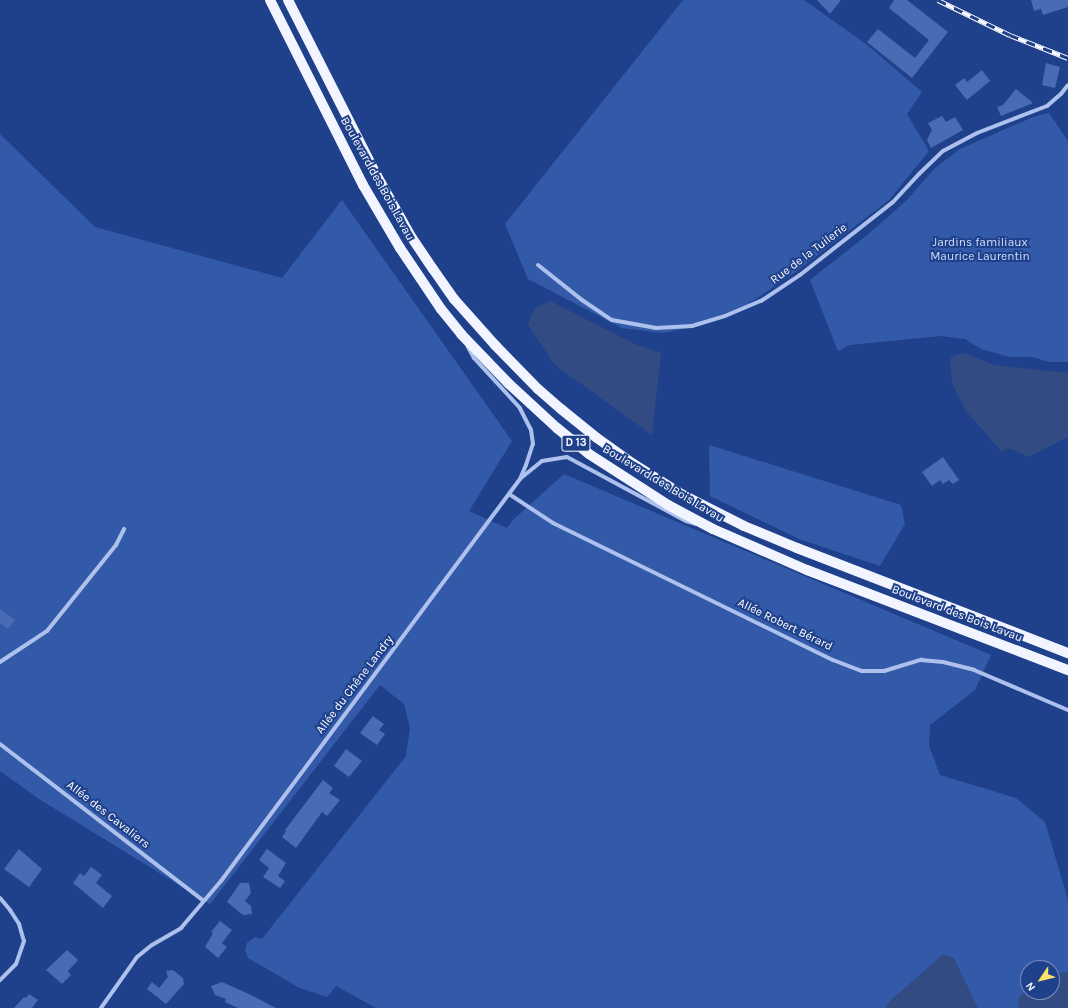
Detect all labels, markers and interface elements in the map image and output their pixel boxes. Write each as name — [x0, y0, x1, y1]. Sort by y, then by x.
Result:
street label: Boulevard des Bois Lavau — [337, 115, 417, 243]
street label: Rue de la Tuilerie — [768, 221, 850, 287]
park label: Jardins familiaux Maurice Laurentin — [930, 236, 1030, 264]
road number: D 13 — [561, 434, 591, 452]
street label: Boulevard des Bois Lavau — [600, 442, 726, 526]
street label: Boulevard des Bois Lavau — [890, 582, 1024, 646]
street label: Allée Robert Bérard — [735, 596, 835, 654]
street label: Allée du Chêne Landry — [313, 633, 397, 737]
street label: Allée des Cavaliers — [64, 778, 152, 852]
north arrow — [1020, 960, 1060, 1000]
text: N — [1023, 980, 1038, 994]

